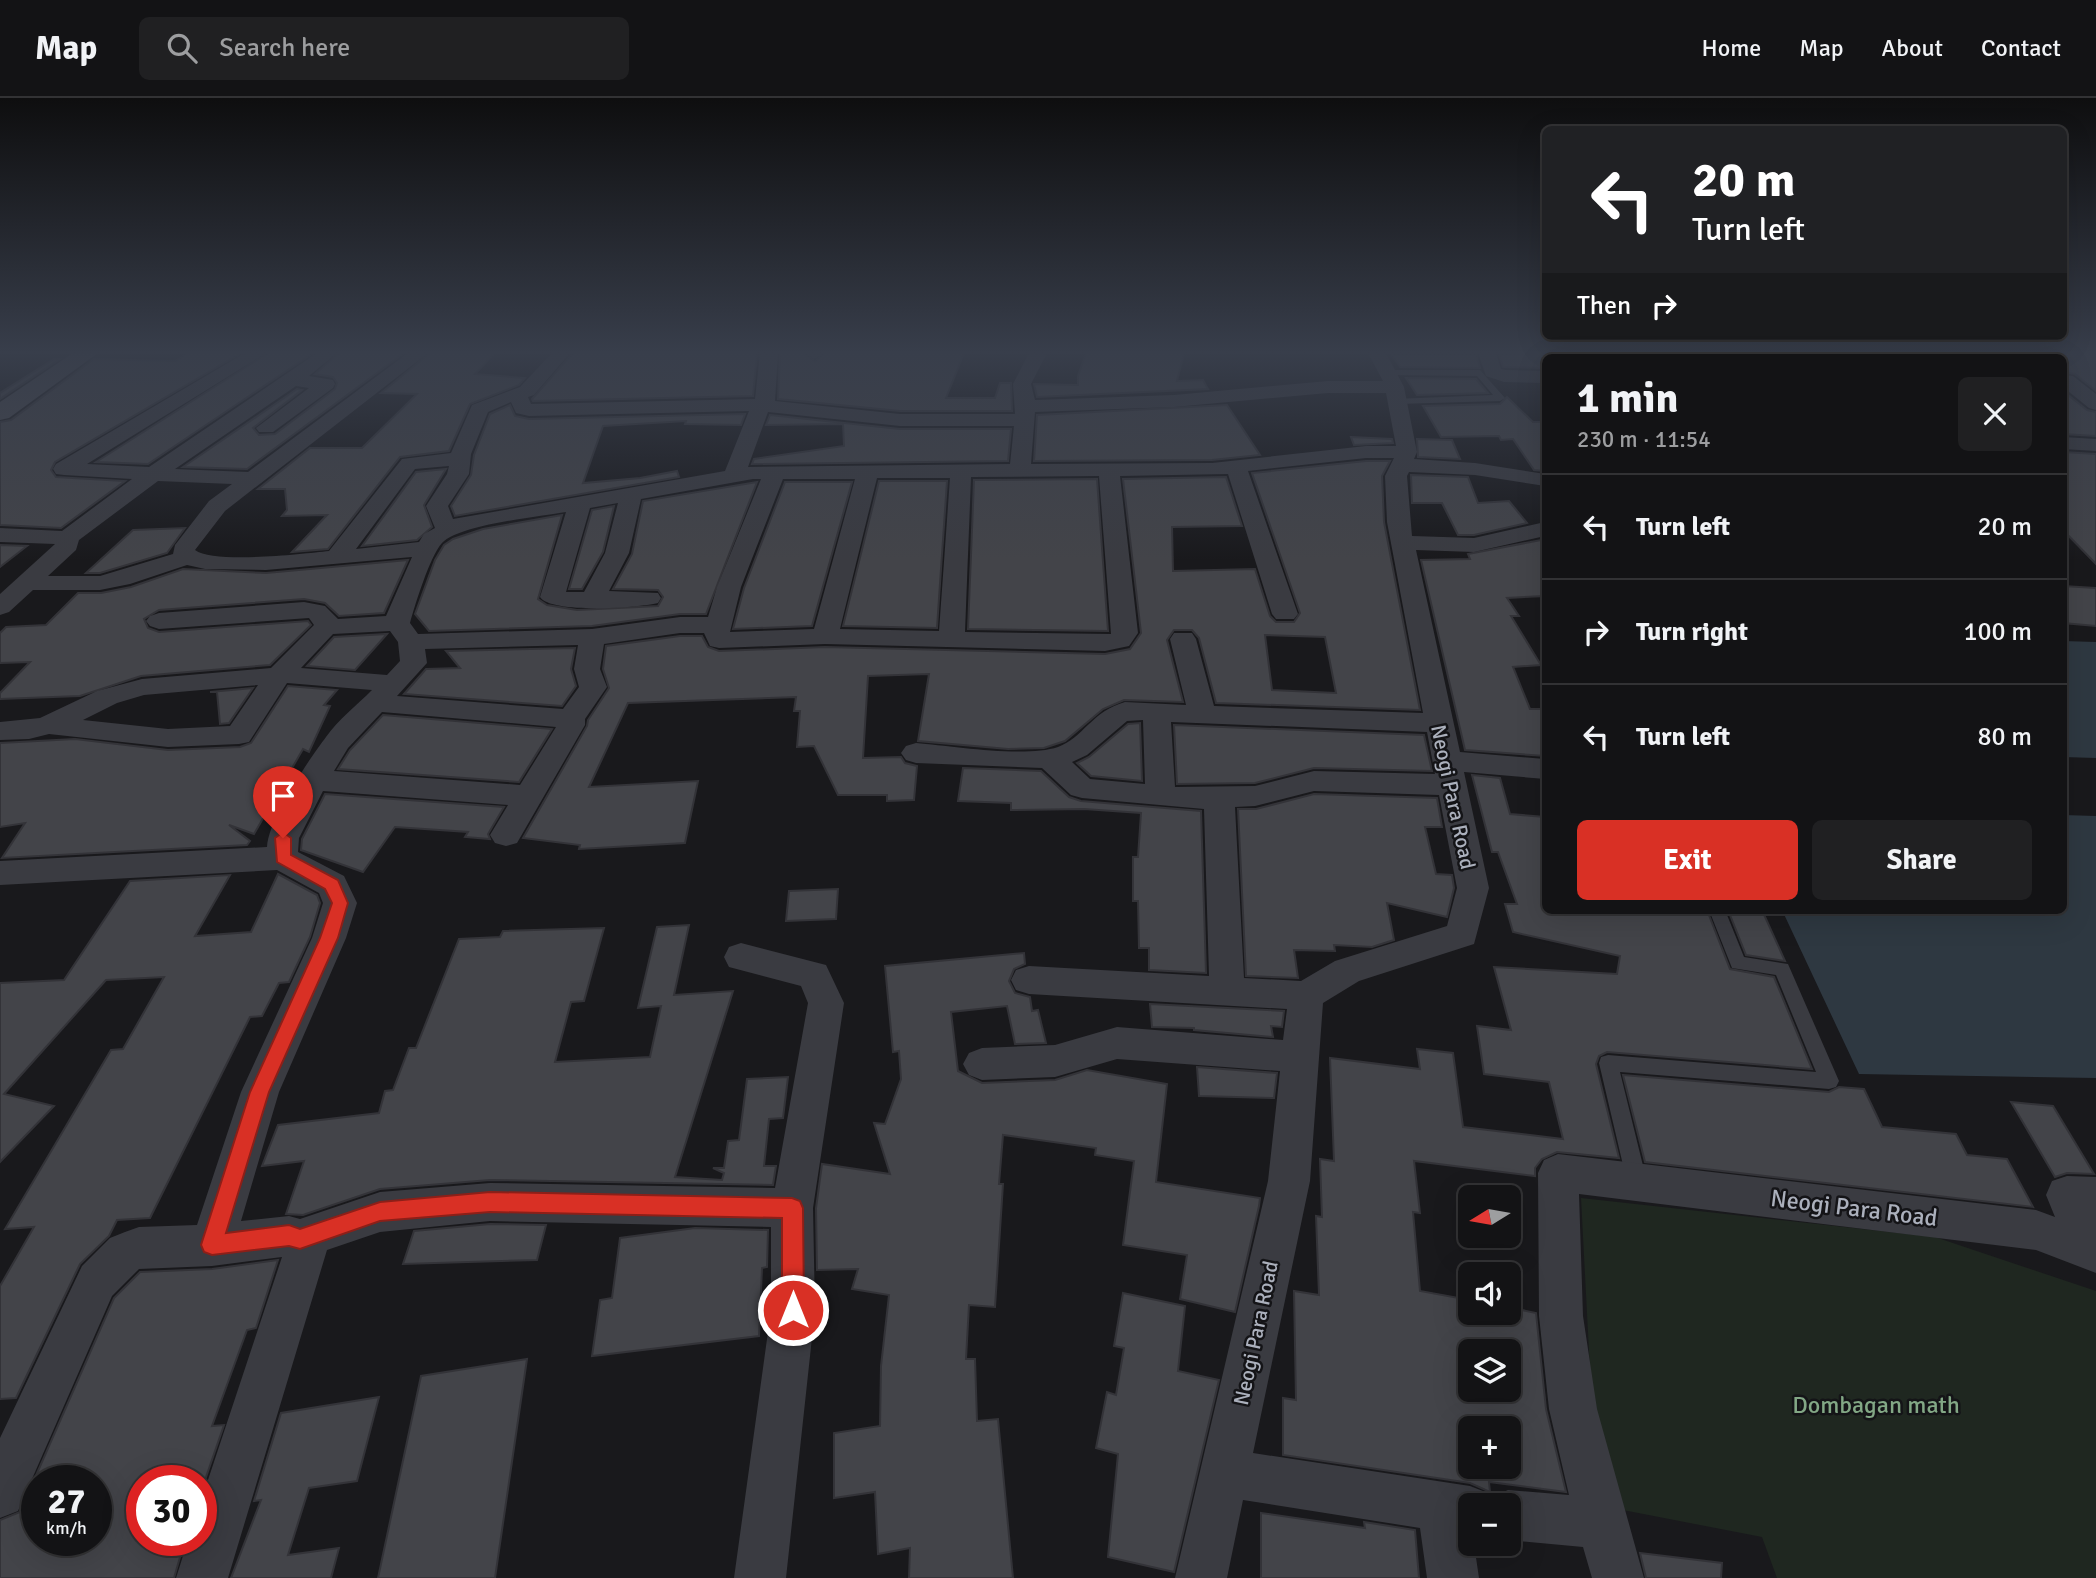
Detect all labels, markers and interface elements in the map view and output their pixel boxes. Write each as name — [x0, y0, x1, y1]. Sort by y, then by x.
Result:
search box — [139, 17, 629, 80]
text: Map — [35, 28, 97, 69]
icon: search — [163, 29, 201, 67]
text: Search here — [219, 32, 350, 64]
text: Home — [1701, 33, 1761, 63]
text: Map — [1799, 33, 1844, 63]
text: About — [1882, 33, 1943, 63]
text: Contact — [1981, 33, 2061, 63]
text: 20 m — [1692, 150, 1795, 210]
icon: left — [1577, 154, 1668, 245]
text: Turn left — [1692, 210, 1805, 249]
icon: right — [1645, 287, 1683, 325]
text: Then — [1577, 290, 1631, 322]
text: 1 min — [1577, 373, 1678, 424]
button: close — [1958, 377, 2032, 451]
text: 230 m · 11:54 — [1577, 425, 1711, 454]
icon: left — [1577, 508, 1615, 546]
text: Turn left — [1636, 511, 1730, 543]
text: 20 m — [1977, 511, 2032, 543]
icon: right — [1577, 613, 1615, 651]
text: Turn right — [1636, 616, 1748, 648]
text: 100 m — [1963, 616, 2032, 648]
icon: left — [1577, 718, 1615, 756]
text: Turn left — [1636, 721, 1730, 753]
text: 80 m — [1977, 721, 2032, 753]
street label: Neogi Para Road — [1425, 722, 1481, 872]
pin — [253, 766, 313, 838]
icon: arrive — [264, 777, 302, 815]
button: Exit — [1577, 820, 1798, 900]
button: Share — [1812, 820, 2032, 900]
street label: Neogi Para Road — [1769, 1183, 1939, 1233]
north arrow — [1458, 1185, 1521, 1248]
map controls — [1458, 1185, 1521, 1556]
street label: Neogi Para Road — [1228, 1258, 1284, 1408]
button: sound — [1458, 1262, 1521, 1325]
position arrow — [756, 1273, 830, 1347]
button: layers — [1458, 1339, 1521, 1402]
park label: Dombagan math — [1792, 1390, 1960, 1420]
button: + — [1458, 1416, 1521, 1479]
speed limit sign: 30 — [126, 1465, 217, 1556]
text: 27 — [48, 1480, 85, 1523]
button: − — [1458, 1493, 1521, 1556]
text: km/h — [46, 1517, 87, 1539]

